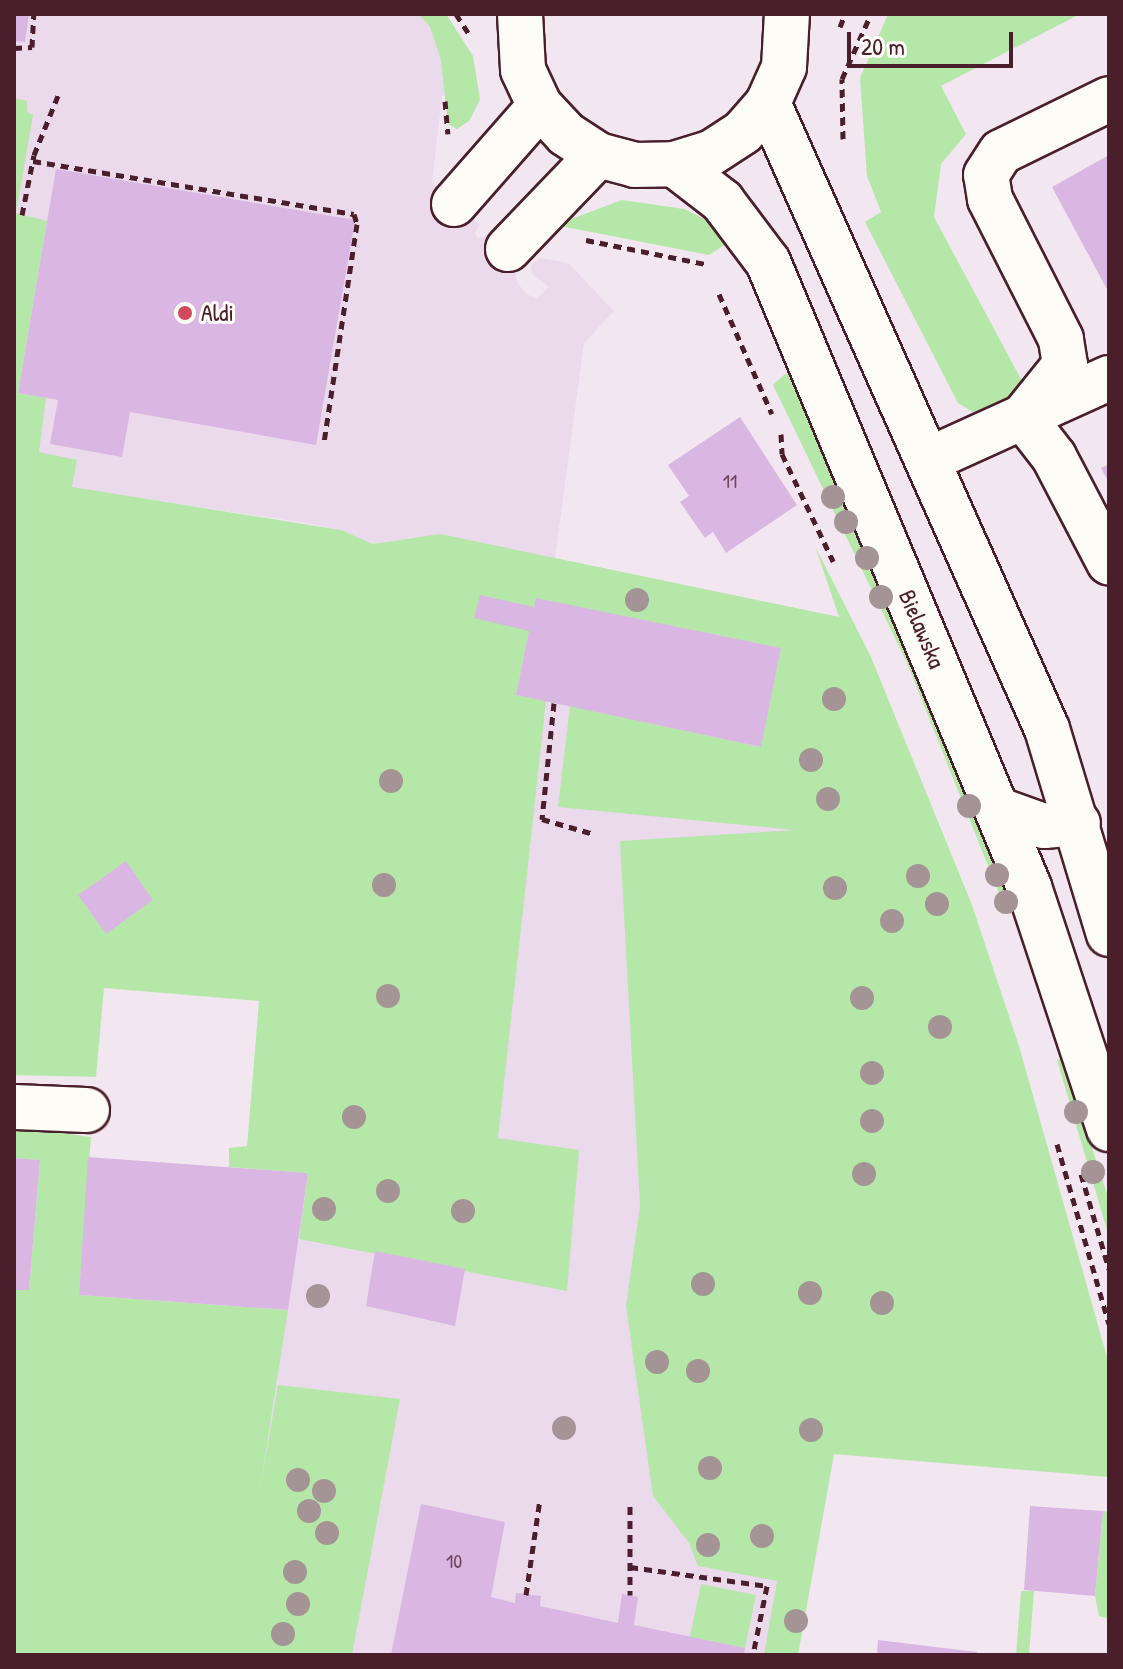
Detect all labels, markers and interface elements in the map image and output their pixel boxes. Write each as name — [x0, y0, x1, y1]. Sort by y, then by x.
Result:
scale bar — [851, 16, 1017, 66]
text: 20 m — [861, 30, 905, 62]
place label: Aldi — [201, 299, 234, 327]
marker: Aldi — [176, 304, 194, 322]
house number: 11 — [723, 468, 737, 492]
street label: Bielawska — [893, 585, 951, 673]
house number: 10 — [446, 1548, 462, 1572]

